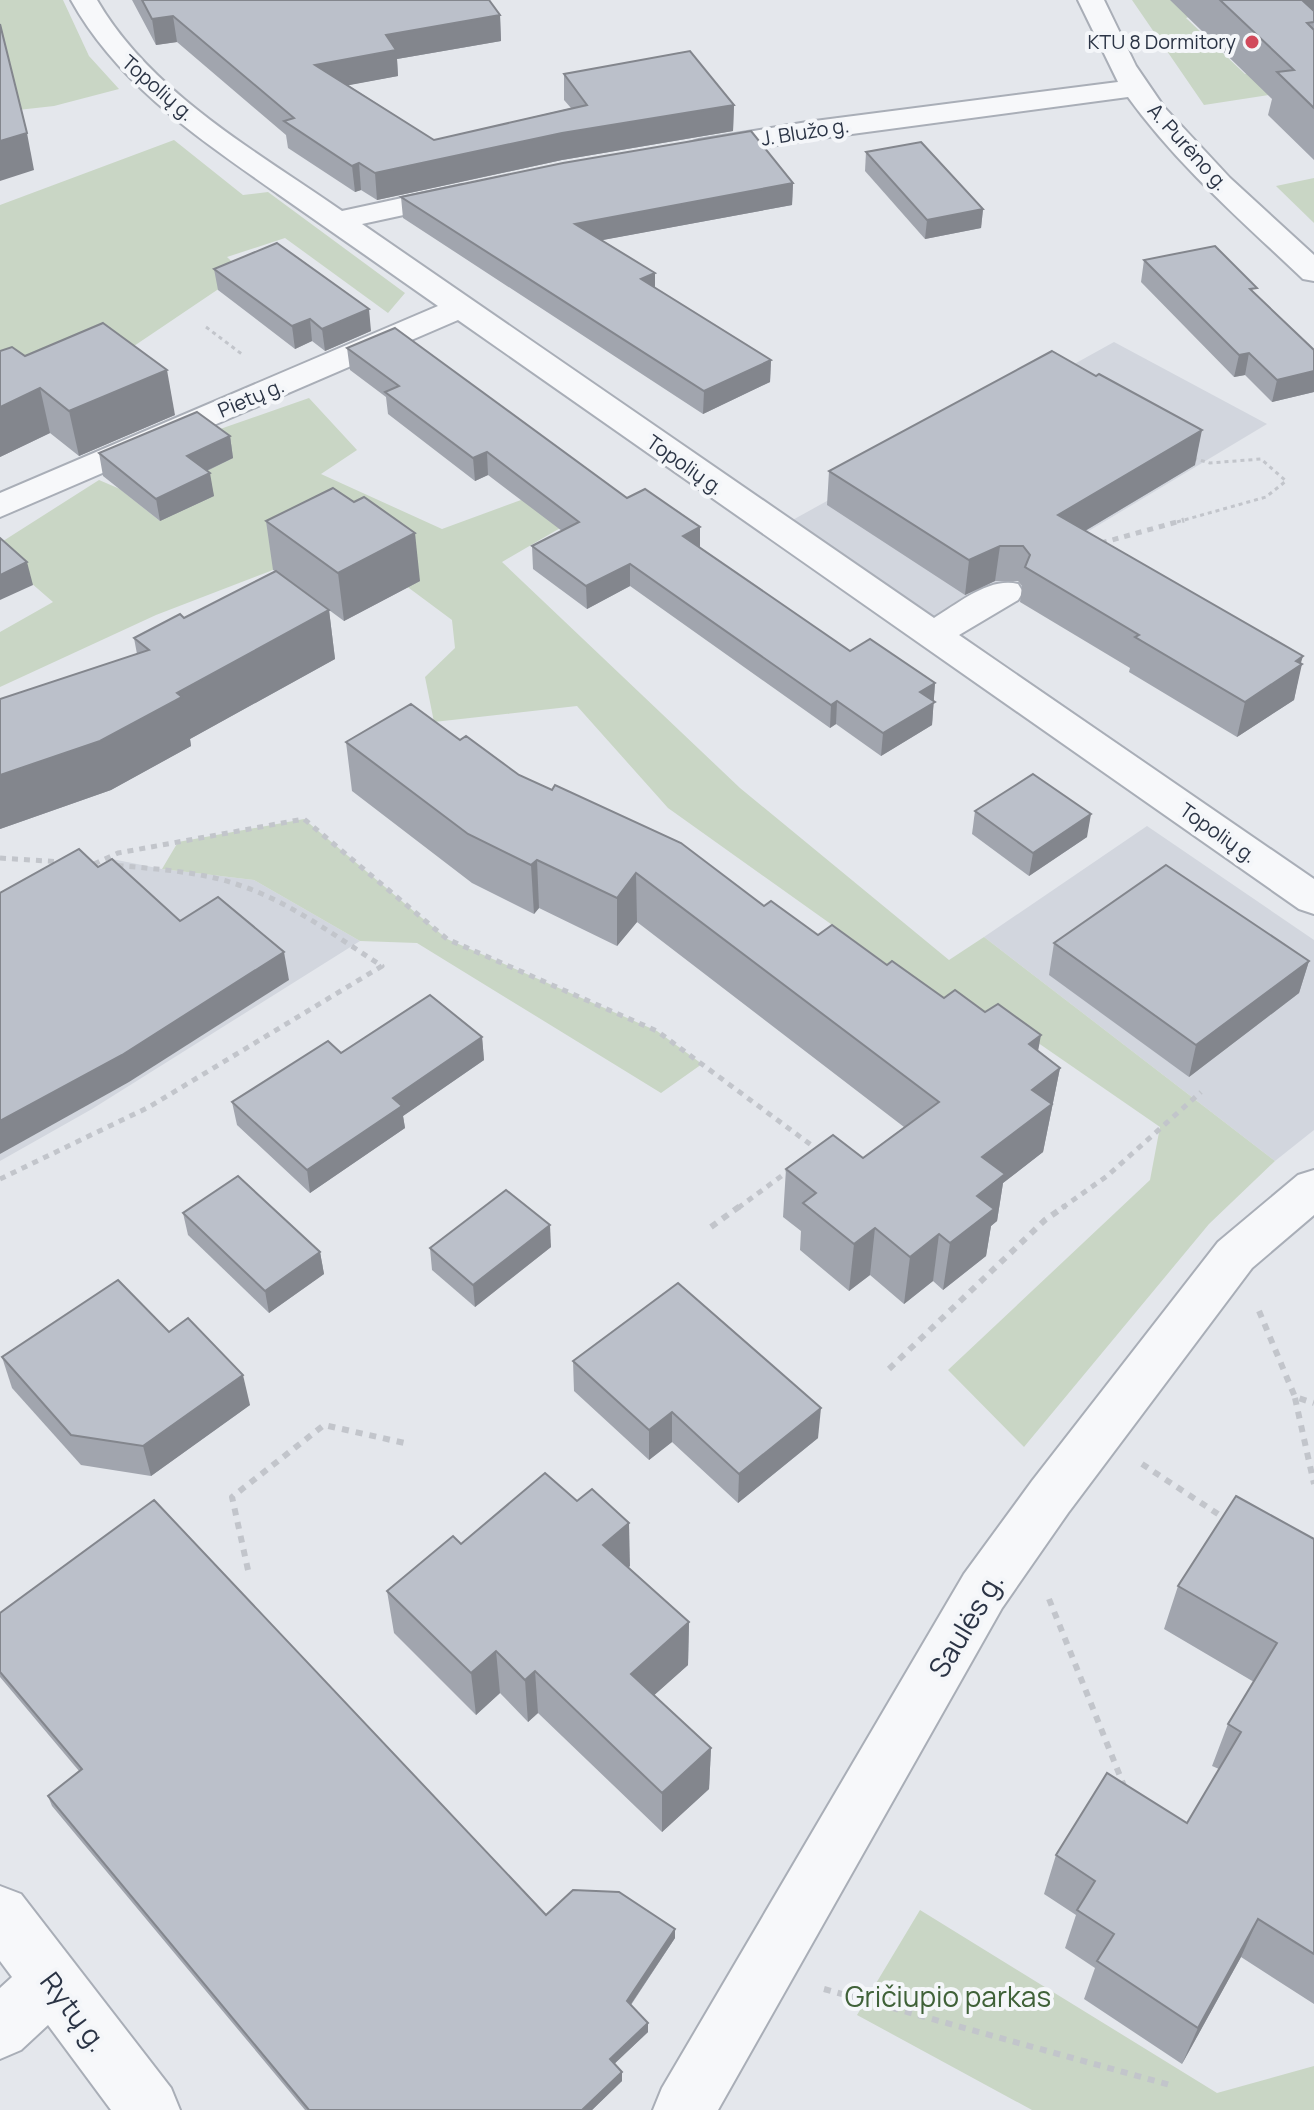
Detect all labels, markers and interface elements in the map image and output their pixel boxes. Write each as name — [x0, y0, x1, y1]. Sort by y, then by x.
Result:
place label: KTU 8 Dormitory — [1087, 28, 1236, 55]
marker: KTU 8 Dormitory — [1243, 33, 1261, 51]
street label: Topolių g. — [116, 49, 200, 127]
street label: A. Purėno g. — [1142, 97, 1235, 196]
street label: J. Blužo g. — [759, 111, 851, 152]
street label: Pietų g. — [214, 372, 288, 423]
street label: Topolių g. — [642, 428, 729, 501]
street label: Topolių g. — [1175, 796, 1262, 869]
street label: Saulės g. — [919, 1565, 1011, 1684]
street label: Rytų g. — [32, 1964, 117, 2059]
park label: Gričiupio parkas — [845, 1977, 1051, 2015]

